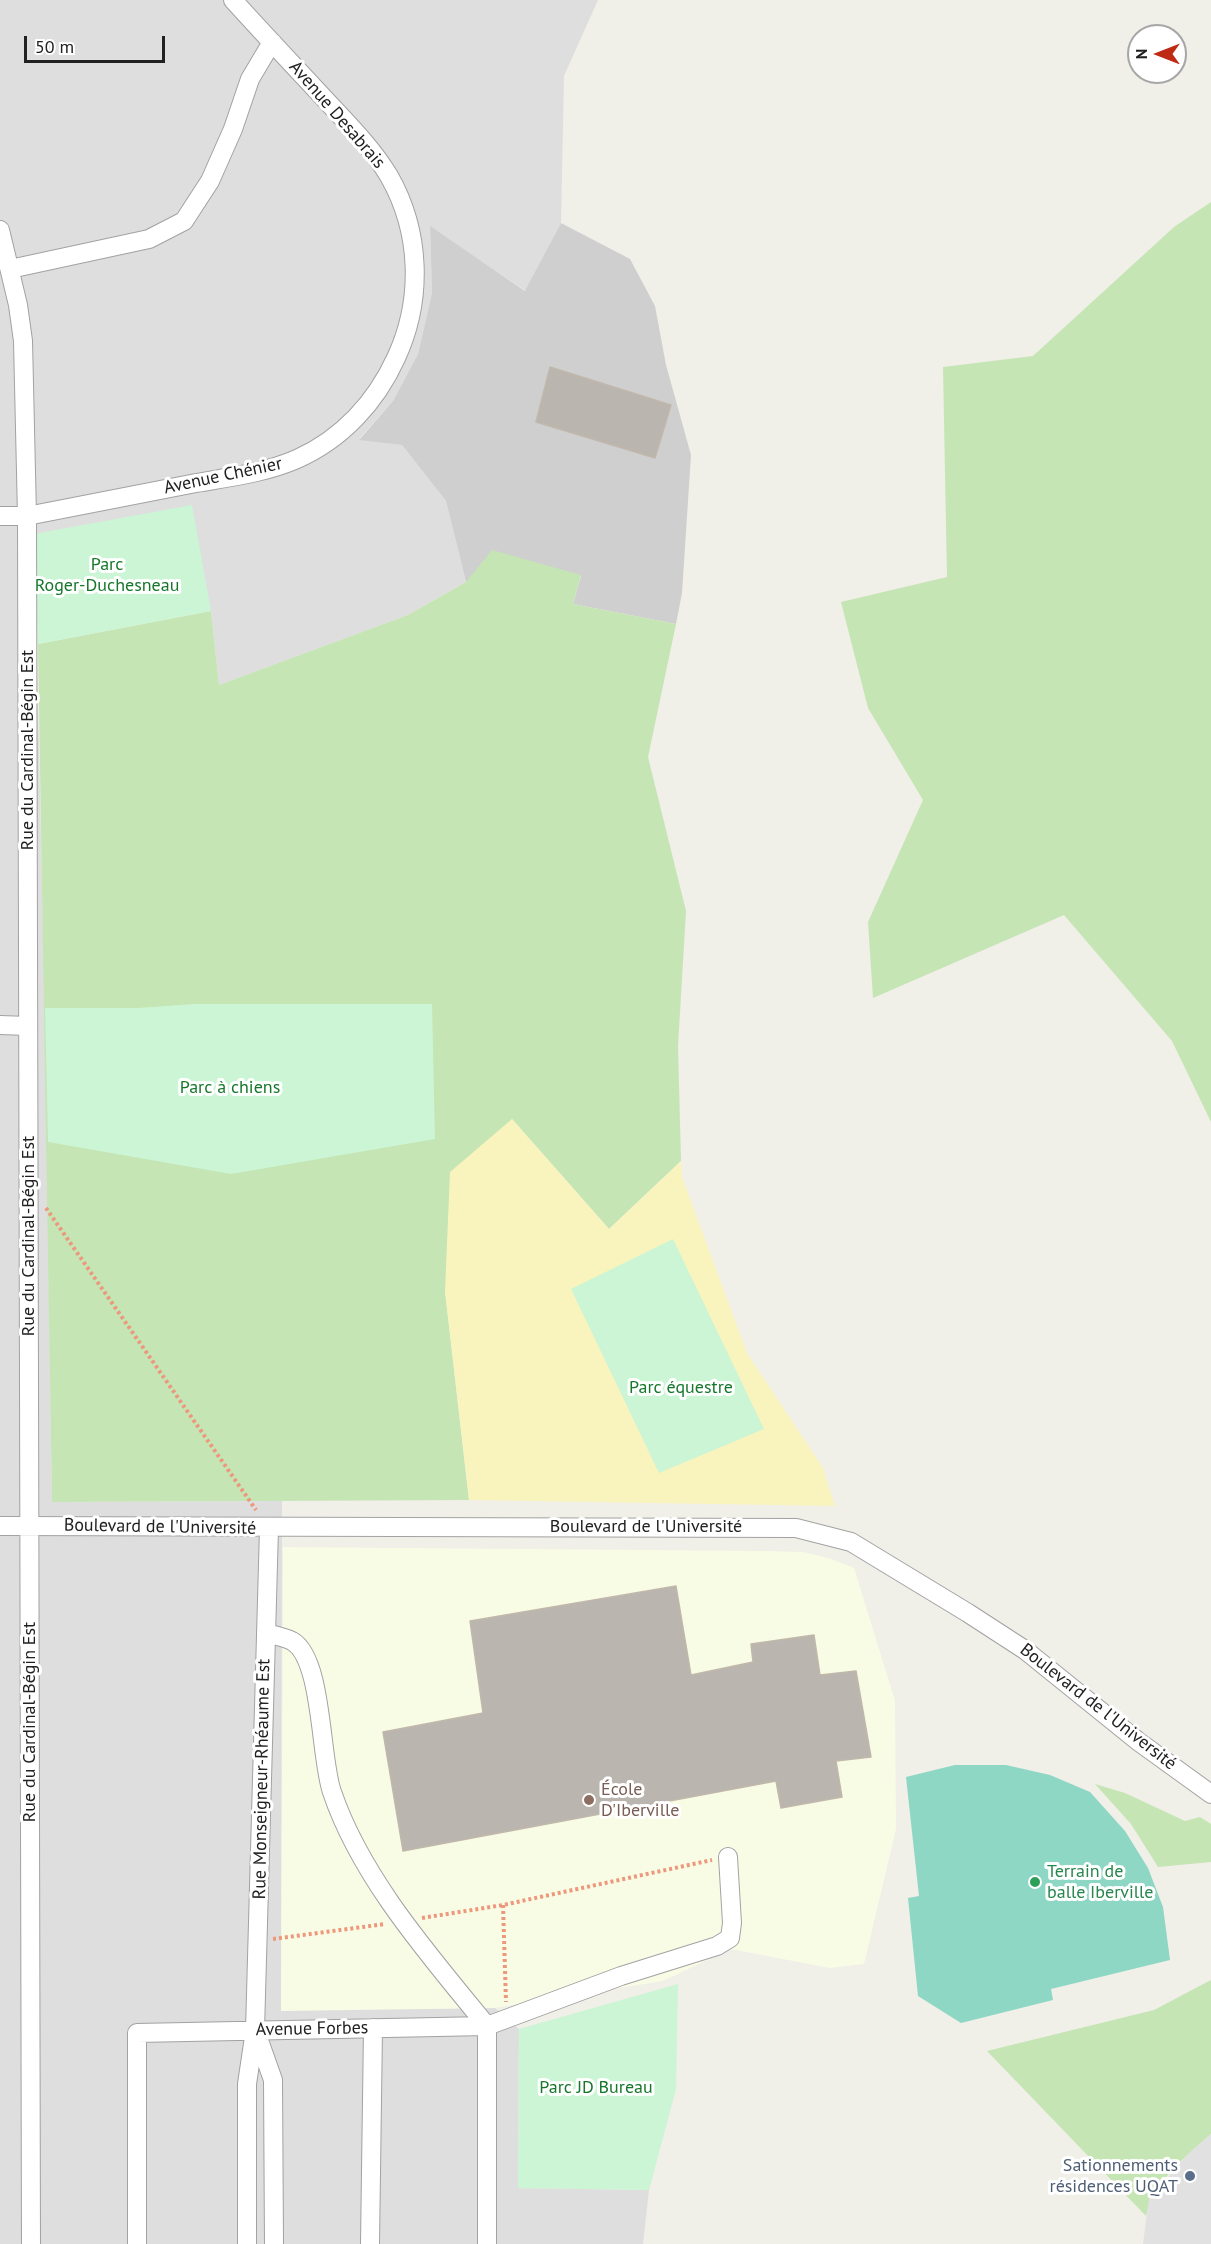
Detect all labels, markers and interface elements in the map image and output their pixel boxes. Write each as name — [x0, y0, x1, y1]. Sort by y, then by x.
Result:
scale bar — [27, 24, 168, 62]
north arrow — [1127, 24, 1187, 84]
text: 50 m — [35, 35, 74, 58]
text: N — [1131, 49, 1151, 59]
street label: Avenue Desabrais — [284, 57, 390, 173]
street label: Avenue Chénier — [162, 453, 284, 499]
park label: Parc Roger-Duchesneau — [35, 554, 179, 596]
street label: Rue du Cardinal-Bégin Est — [17, 650, 39, 850]
park label: Parc à chiens — [180, 1077, 280, 1099]
street label: Rue du Cardinal-Bégin Est — [18, 1136, 40, 1336]
park label: Parc équestre — [629, 1377, 733, 1399]
street label: Boulevard de l'Université — [64, 1515, 256, 1539]
street label: Boulevard de l'Université — [550, 1516, 742, 1538]
street label: Rue du Cardinal-Bégin Est — [19, 1622, 41, 1822]
street label: Boulevard de l'Université — [1016, 1639, 1180, 1775]
street label: Rue Monseigneur-Rhéaume Est — [249, 1659, 275, 1899]
place label: École D'Iberville — [601, 1779, 679, 1822]
marker: École D'Iberville — [582, 1793, 596, 1807]
place label: Terrain de balle Iberville — [1047, 1861, 1153, 1904]
marker: Terrain de balle Iberville — [1028, 1875, 1042, 1889]
street label: Avenue Forbes — [256, 2017, 368, 2041]
park label: Parc JD Bureau — [539, 2077, 653, 2099]
place label: Sationnements résidences UQAT — [1050, 2155, 1178, 2198]
marker: Sationnements résidences UQAT — [1183, 2169, 1197, 2183]

